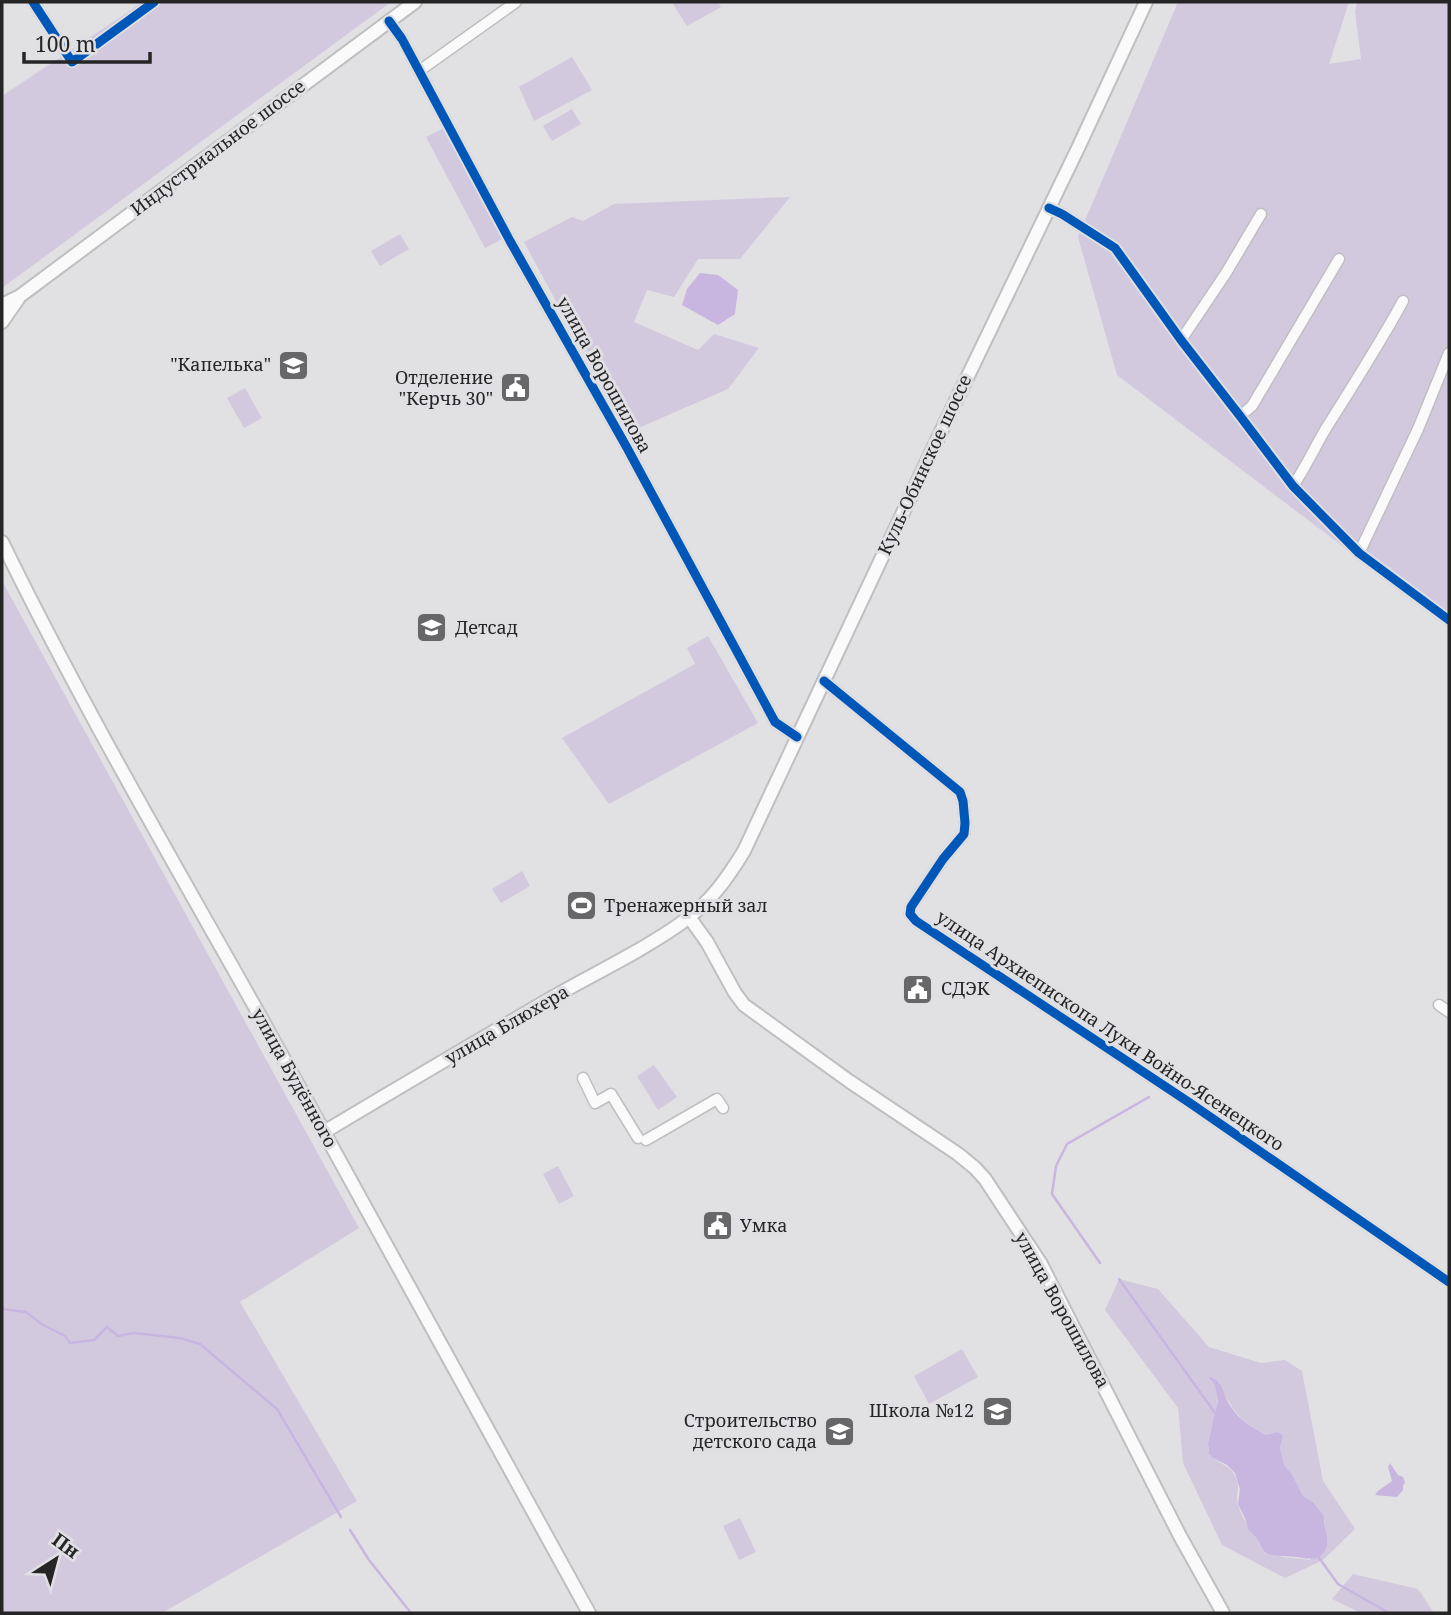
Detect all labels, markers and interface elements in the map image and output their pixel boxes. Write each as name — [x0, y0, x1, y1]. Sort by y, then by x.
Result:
scale bar — [24, 21, 150, 65]
text: 100 m — [35, 30, 96, 58]
street label: Индустриальное шоссе — [125, 74, 309, 221]
street label: улица Ворошилова — [552, 292, 658, 457]
school or university icon: "Капелька" — [277, 348, 311, 382]
place label: "Капелька" — [170, 352, 271, 376]
place label: Отделение "Керчь 30" — [395, 365, 493, 410]
public building icon: Отделение "Керчь 30" — [499, 371, 533, 405]
street label: Куль-Обинское шоссе — [872, 371, 976, 559]
school or university icon: Детсад — [415, 611, 449, 645]
place label: Детсад — [455, 615, 518, 639]
sports icon: Тренажерный зал — [564, 889, 598, 923]
place label: Тренажерный зал — [604, 893, 768, 917]
street label: улица Архиепископа Луки Войно-Ясенецкого — [932, 904, 1289, 1156]
public building icon: СДЭК — [901, 972, 935, 1006]
place label: СДЭК — [941, 976, 990, 1000]
street label: улица Блюхера — [440, 979, 573, 1069]
street label: улица Будённого — [247, 1003, 343, 1152]
public building icon: Умка — [700, 1209, 734, 1243]
place label: Умка — [740, 1213, 787, 1237]
street label: улица Ворошилова — [1010, 1227, 1116, 1392]
school or university icon: Школа №12 — [980, 1394, 1014, 1428]
place label: Школа №12 — [869, 1398, 974, 1422]
place label: Строительство детского сада — [684, 1408, 817, 1453]
school or university icon: Строительство детского сада — [823, 1414, 857, 1448]
north arrow — [21, 1524, 91, 1594]
text: Пн — [47, 1526, 85, 1564]

